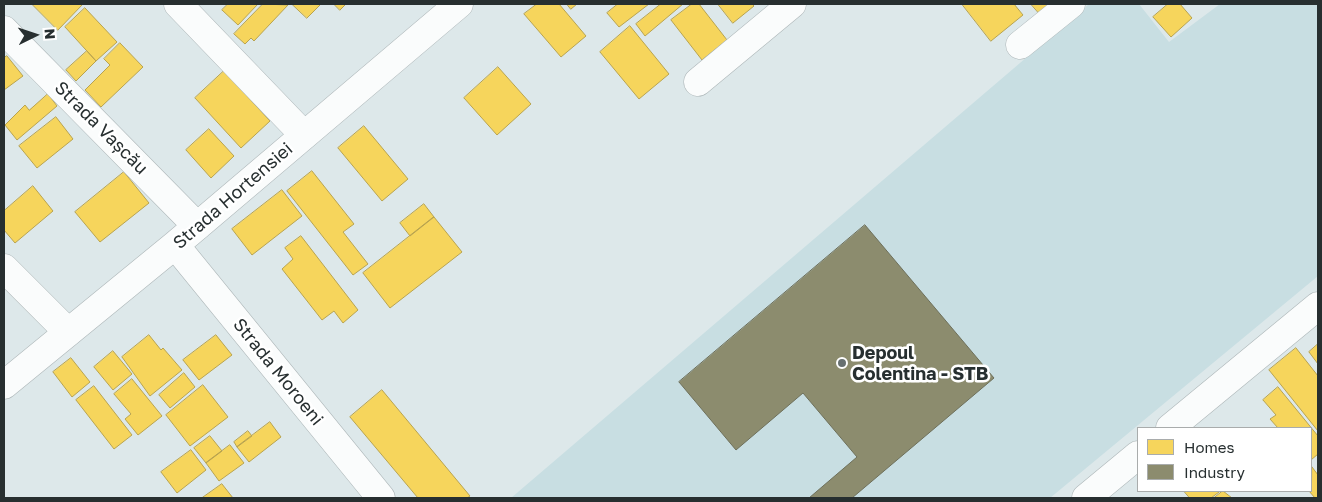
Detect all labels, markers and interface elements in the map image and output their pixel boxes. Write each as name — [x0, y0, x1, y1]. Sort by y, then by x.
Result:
north arrow — [10, 10, 60, 60]
text: N — [42, 28, 59, 40]
street label: Strada Vașcău — [50, 77, 152, 179]
street label: Strada Hortensiei — [169, 138, 297, 254]
street label: Strada Moroeni — [228, 314, 328, 430]
place label: Depoul Colentina - STB — [852, 342, 988, 384]
marker: Depoul Colentina - STB — [836, 357, 848, 369]
legend — [1137, 427, 1312, 492]
text: Homes — [1184, 438, 1234, 456]
text: Industry — [1184, 463, 1245, 481]

